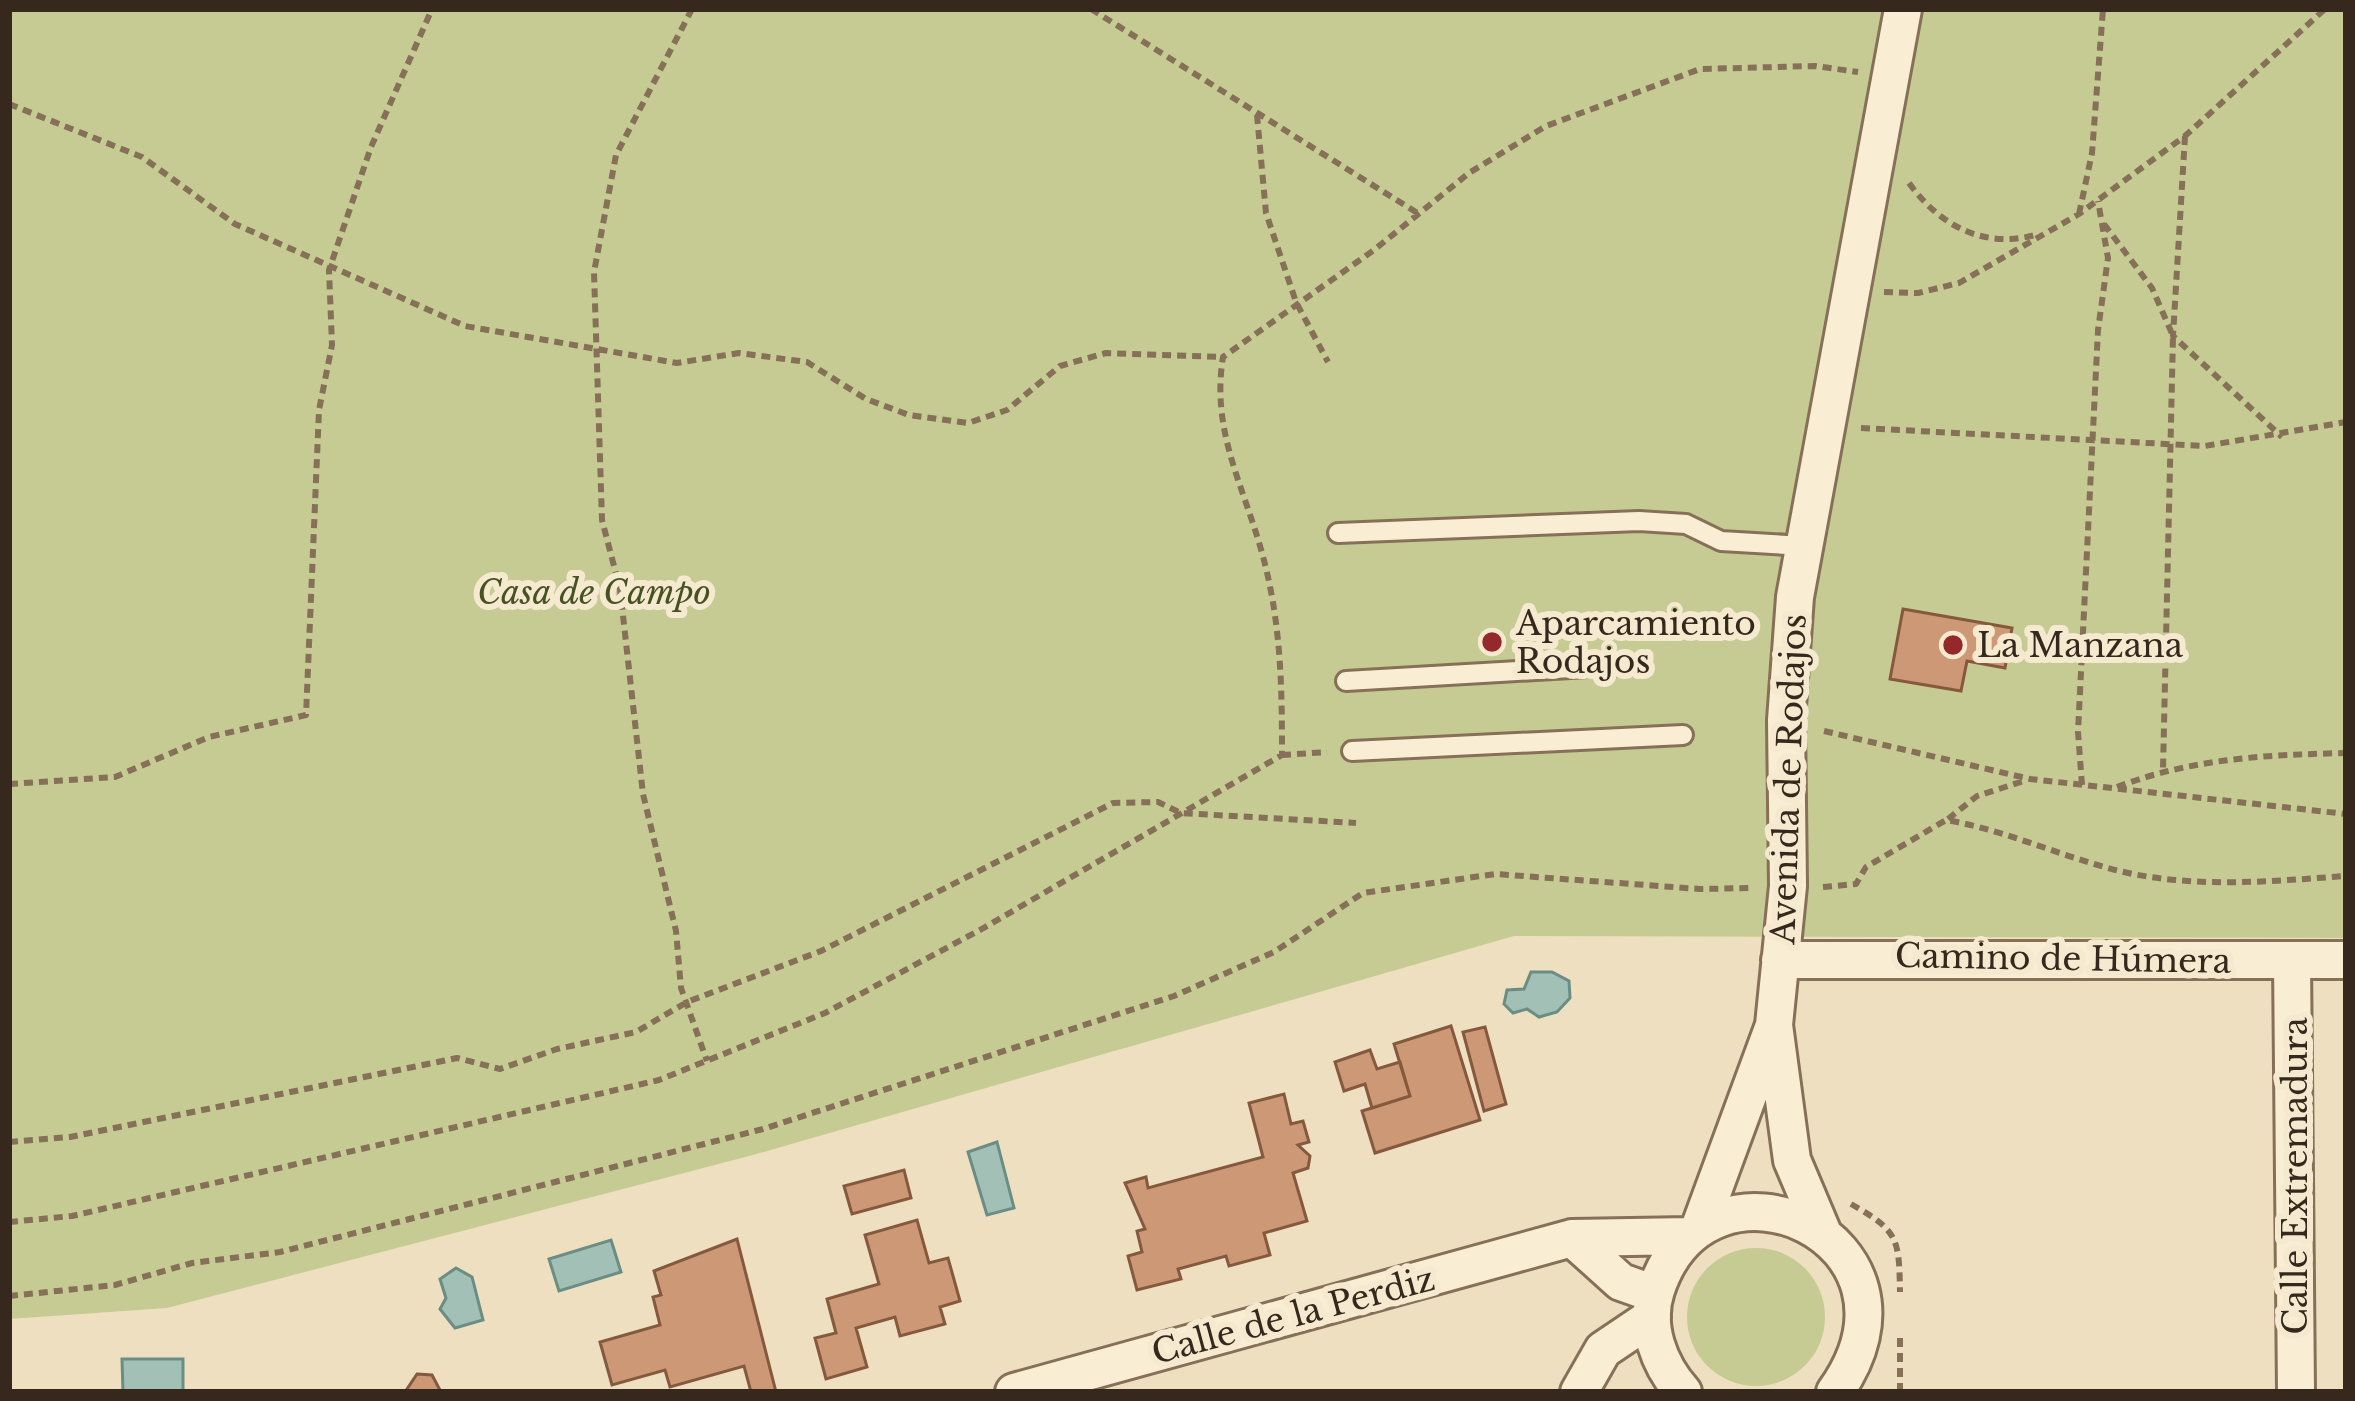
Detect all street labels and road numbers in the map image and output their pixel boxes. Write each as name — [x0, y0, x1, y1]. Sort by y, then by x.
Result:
street label: Avenida de Rodajos — [1762, 613, 1815, 946]
street label: Camino de Húmera — [1895, 935, 2232, 982]
street label: Calle Extremadura — [2275, 1017, 2316, 1335]
street label: Calle de la Perdiz — [1147, 1258, 1439, 1373]

